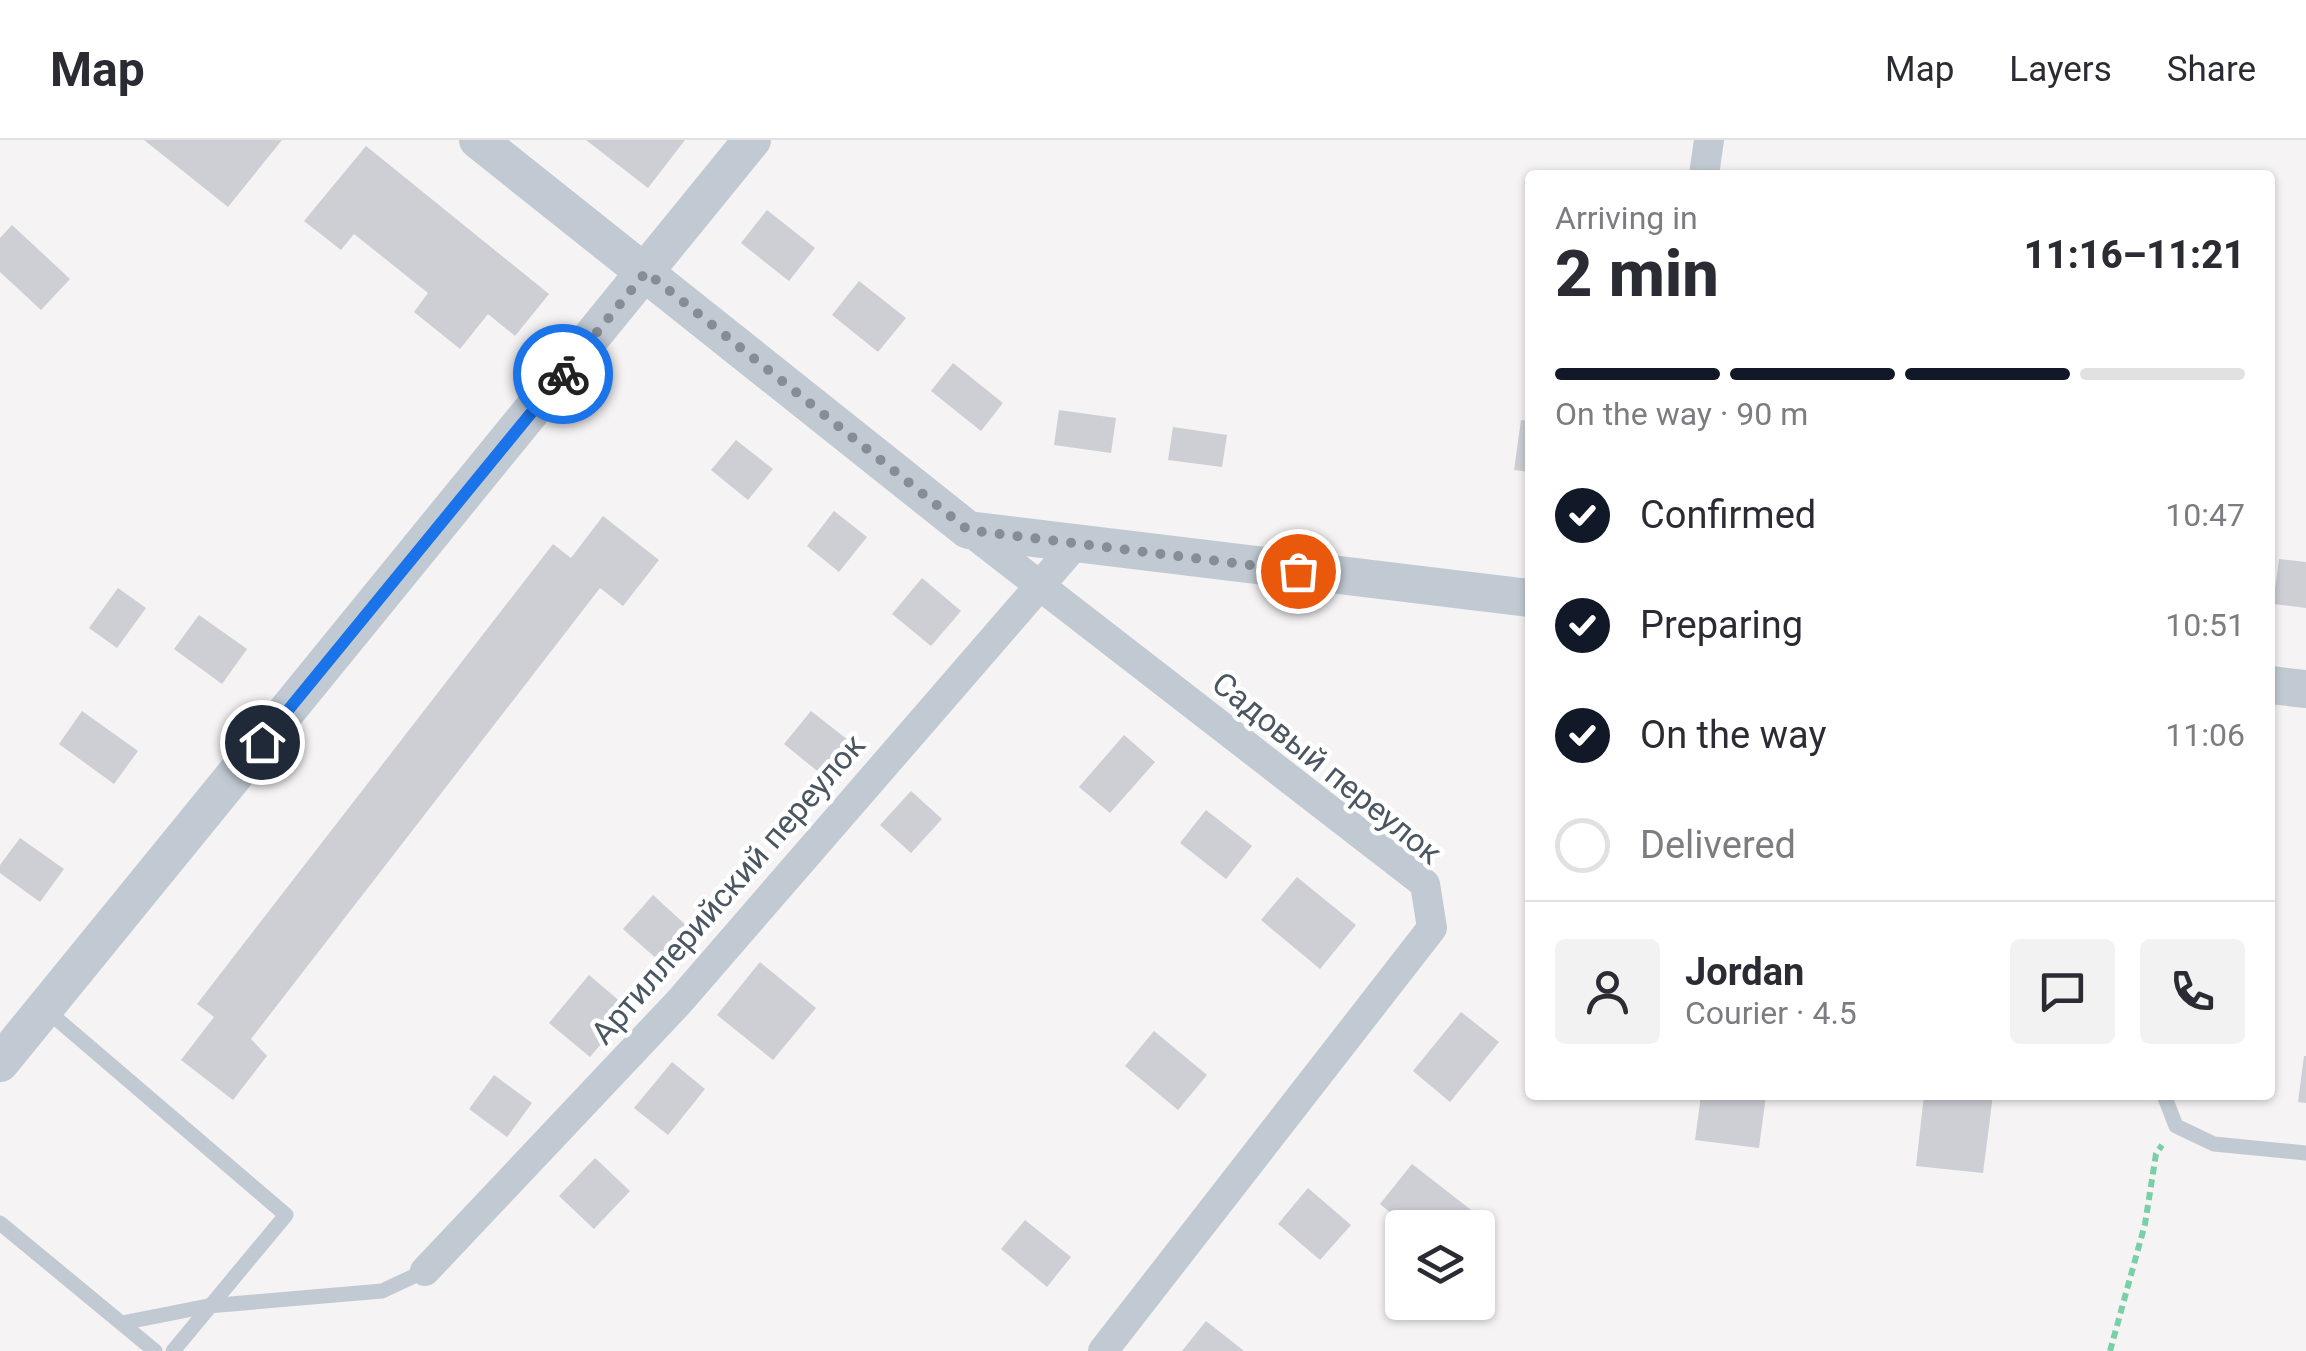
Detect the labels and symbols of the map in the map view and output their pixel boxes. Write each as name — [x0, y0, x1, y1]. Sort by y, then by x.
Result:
courier — [513, 324, 613, 424]
pin — [1256, 529, 1341, 614]
street label: Садовый переулок — [1205, 664, 1449, 872]
pin — [220, 700, 305, 785]
street label: Артиллерийский переулок — [583, 726, 873, 1052]

